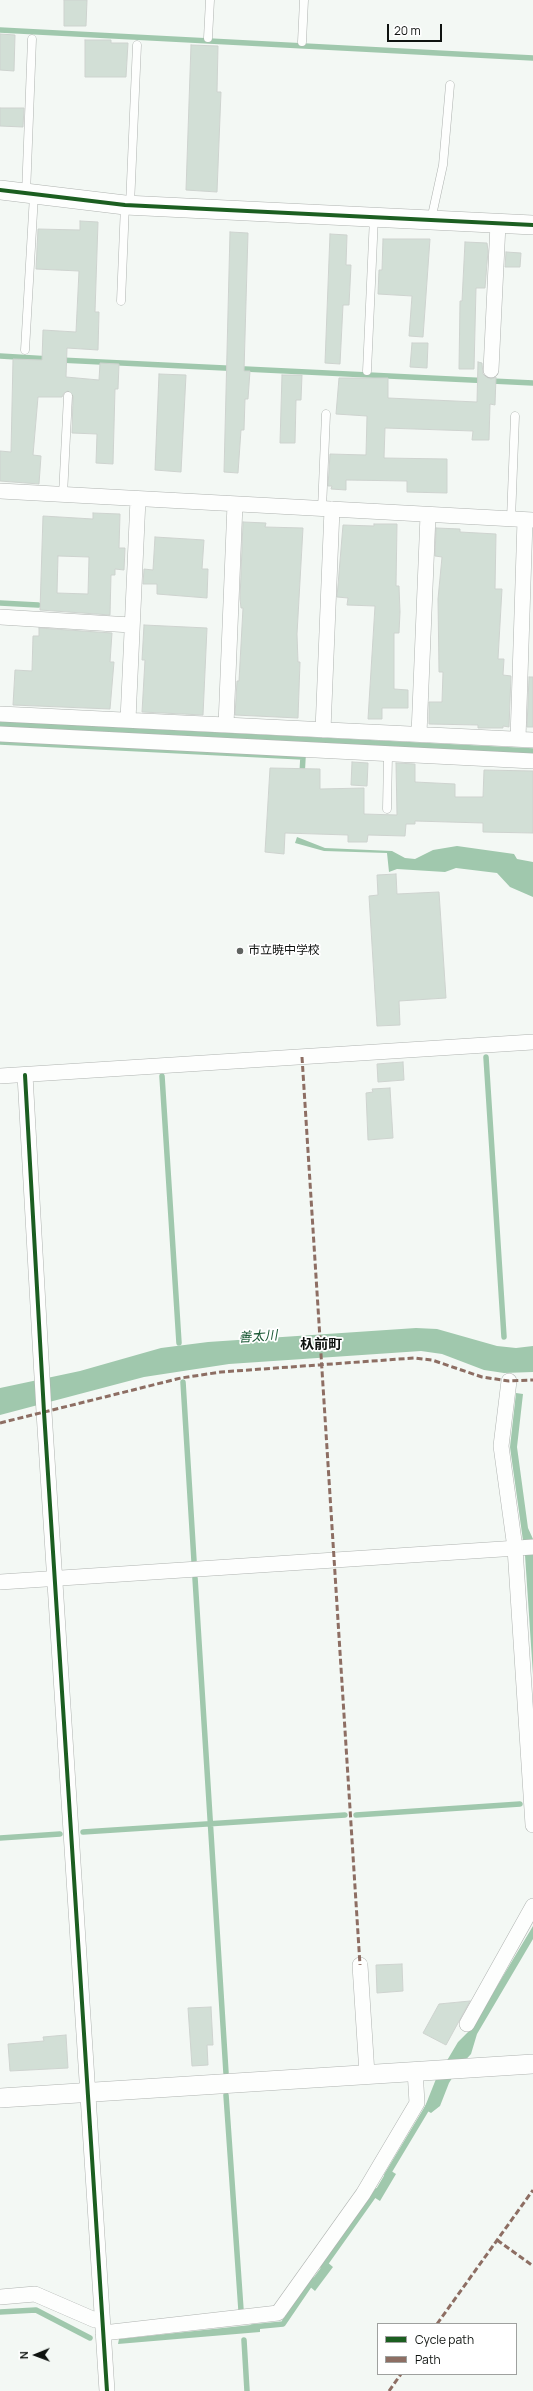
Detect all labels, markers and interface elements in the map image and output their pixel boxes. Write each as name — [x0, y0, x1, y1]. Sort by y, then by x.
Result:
scale bar — [389, 16, 444, 42]
text: 20 m — [394, 22, 421, 39]
place label: 市立暁中学校 — [248, 944, 320, 958]
marker: 市立暁中学校 — [235, 946, 245, 956]
water label: 善太川 — [238, 1328, 278, 1346]
district label: 杁前町 — [300, 1337, 342, 1353]
legend — [377, 2323, 517, 2375]
text: Cycle path — [415, 2331, 474, 2348]
north arrow — [16, 2335, 56, 2375]
text: N — [16, 2351, 31, 2359]
text: Path — [415, 2351, 441, 2368]

